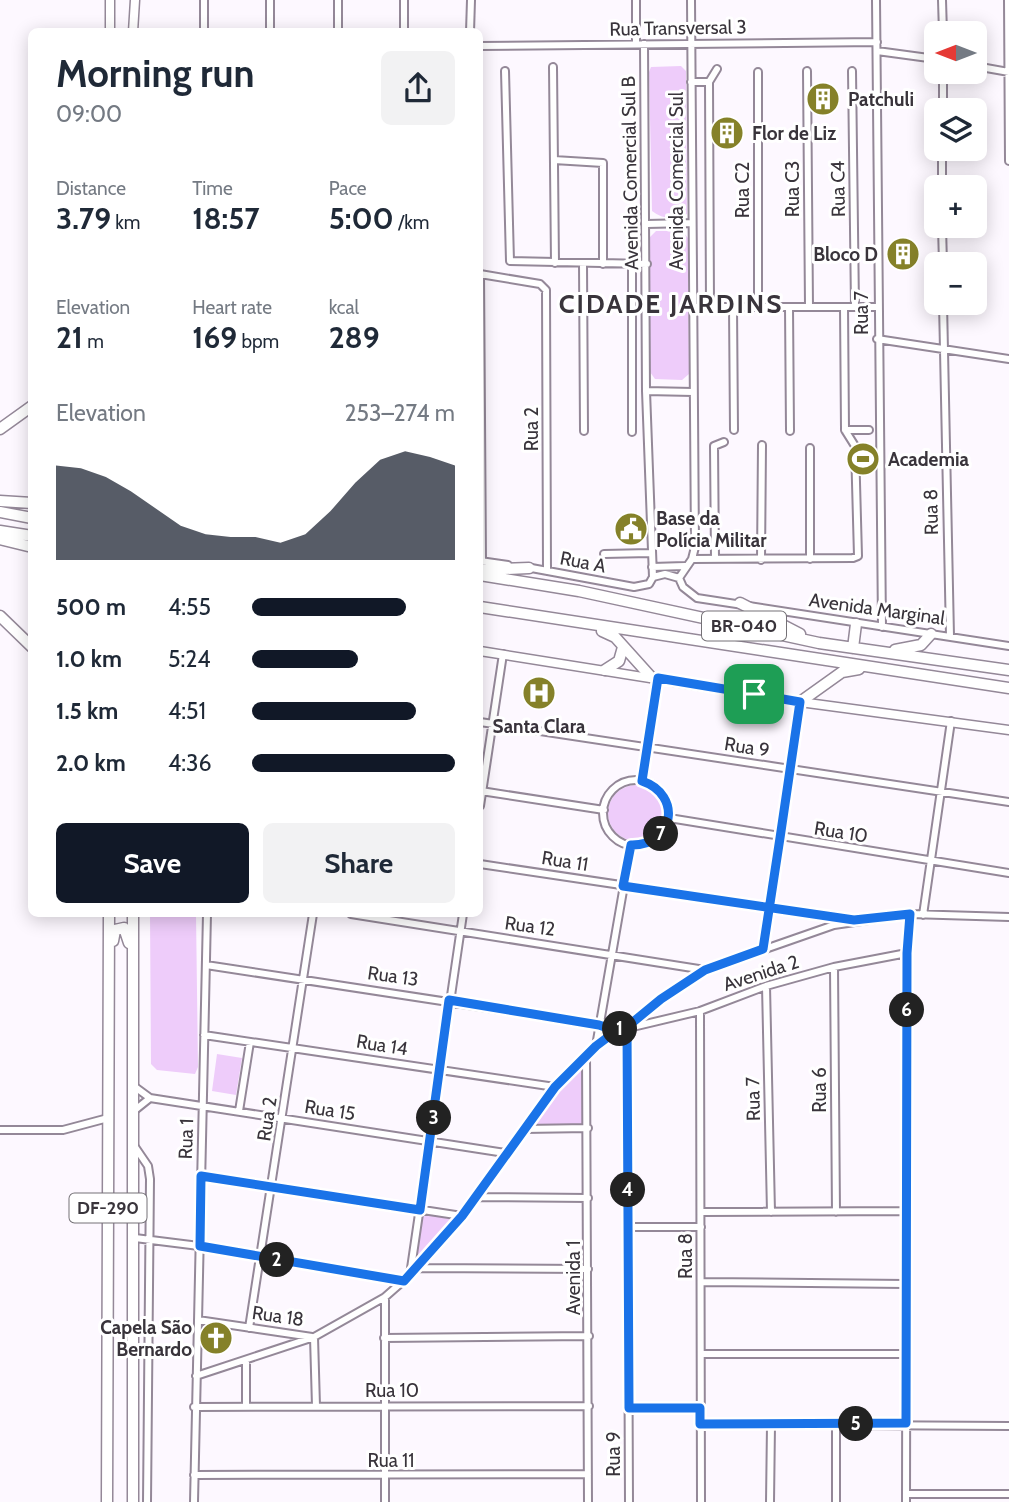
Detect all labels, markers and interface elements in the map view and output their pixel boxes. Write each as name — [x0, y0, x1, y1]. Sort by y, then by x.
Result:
street label: Rua Transversal 3 — [609, 15, 747, 41]
north arrow — [924, 21, 987, 84]
map controls — [924, 21, 987, 315]
text: Morning run — [56, 50, 255, 97]
button: share — [381, 51, 455, 125]
street label: Avenida Comercial Sul B — [617, 76, 643, 270]
building icon: Patchuli — [804, 80, 842, 118]
place label: Patchuli — [848, 88, 914, 111]
street label: Avenida Comercial Sul — [665, 91, 688, 270]
button: layers — [924, 98, 987, 161]
text: 09:00 — [56, 100, 122, 128]
building icon: Flor de Liz — [708, 114, 746, 152]
place label: Flor de Liz — [752, 122, 836, 145]
street label: Rua C3 — [781, 161, 804, 217]
street label: Rua C4 — [826, 161, 850, 217]
street label: Rua C2 — [731, 162, 754, 218]
button: + — [924, 175, 987, 238]
text: Distance — [56, 177, 126, 200]
text: Time — [192, 177, 233, 200]
text: Pace — [329, 177, 367, 200]
text: 3.79 — [56, 200, 111, 237]
text: 18:57 — [192, 200, 260, 237]
text: 5:00 — [329, 200, 394, 237]
text: km — [111, 211, 140, 234]
text: /km — [394, 211, 429, 234]
building icon: Bloco D — [884, 235, 922, 273]
place label: Bloco D — [813, 243, 878, 266]
button: − — [924, 252, 987, 315]
district label: CIDADE JARDINS — [559, 288, 783, 320]
street label: Rua 7 — [850, 290, 873, 335]
text: Elevation — [56, 296, 130, 319]
text: Heart rate — [192, 296, 272, 319]
text: kcal — [329, 296, 359, 319]
text: 21 — [56, 319, 83, 356]
text: 169 — [192, 319, 237, 356]
text: 289 — [329, 319, 380, 356]
text: m — [83, 330, 104, 353]
text: bpm — [237, 330, 279, 353]
text: Elevation — [56, 399, 146, 427]
text: 253–274 m — [344, 399, 455, 427]
street label: Rua 2 — [520, 407, 543, 451]
sports icon: Academia — [844, 440, 882, 478]
place label: Academia — [888, 448, 969, 471]
street label: Rua 8 — [919, 489, 943, 535]
place label: Base da Polícia Militar — [656, 507, 767, 552]
public building icon: Base da Polícia Militar — [612, 510, 650, 548]
street label: Rua A — [558, 546, 608, 578]
street label: Avenida Marginal — [808, 588, 947, 630]
text: 500 m — [56, 593, 126, 621]
text: 4:55 — [168, 593, 211, 621]
road number: BR-040 — [702, 612, 786, 640]
text: 1.0 km — [56, 645, 122, 673]
text: 5:24 — [168, 645, 211, 673]
pin — [724, 664, 784, 724]
hospital icon: Santa Clara — [520, 674, 558, 712]
icon: arrive — [735, 675, 773, 713]
text: 1.5 km — [56, 697, 118, 725]
text: 4:51 — [168, 697, 206, 725]
place label: Santa Clara — [493, 715, 586, 738]
street label: Rua 9 — [723, 732, 771, 762]
text: 2.0 km — [56, 749, 126, 777]
text: 4:36 — [168, 749, 212, 777]
pin: 7 — [644, 816, 678, 852]
street label: Rua 10 — [813, 816, 869, 848]
text: 7 — [656, 822, 665, 845]
button: Save — [56, 823, 249, 903]
button: Share — [263, 823, 455, 903]
street label: Rua 11 — [540, 846, 590, 876]
street label: Rua 12 — [503, 911, 557, 941]
street label: Avenida 2 — [720, 950, 802, 996]
street label: Rua 13 — [366, 961, 420, 991]
pin: 6 — [890, 992, 925, 1028]
text: 6 — [901, 998, 912, 1021]
pin: 1 — [602, 1012, 638, 1046]
text: 1 — [616, 1017, 623, 1040]
street label: Rua 14 — [355, 1030, 409, 1060]
street label: Rua 6 — [808, 1067, 831, 1113]
street label: Rua 7 — [741, 1076, 765, 1121]
street label: Rua 2 — [252, 1095, 282, 1143]
street label: Rua 15 — [303, 1095, 357, 1125]
pin: 3 — [416, 1100, 452, 1136]
text: 3 — [428, 1106, 439, 1129]
street label: Rua 1 — [174, 1118, 198, 1160]
pin: 4 — [610, 1172, 646, 1208]
text: 4 — [622, 1178, 633, 1201]
road number: DF-290 — [70, 1194, 146, 1223]
street label: Rua 8 — [674, 1233, 697, 1279]
street label: Avenida 1 — [562, 1241, 585, 1315]
pin: 2 — [260, 1242, 294, 1278]
text: 2 — [271, 1248, 282, 1271]
street label: Rua 18 — [251, 1301, 305, 1331]
place label: Capela São Bernardo — [100, 1316, 192, 1361]
church icon: Capela São Bernardo — [197, 1319, 235, 1357]
street label: Rua 10 — [365, 1379, 419, 1402]
pin: 5 — [838, 1406, 874, 1442]
text: 5 — [850, 1412, 861, 1435]
street label: Rua 9 — [602, 1431, 625, 1477]
street label: Rua 11 — [368, 1449, 414, 1472]

